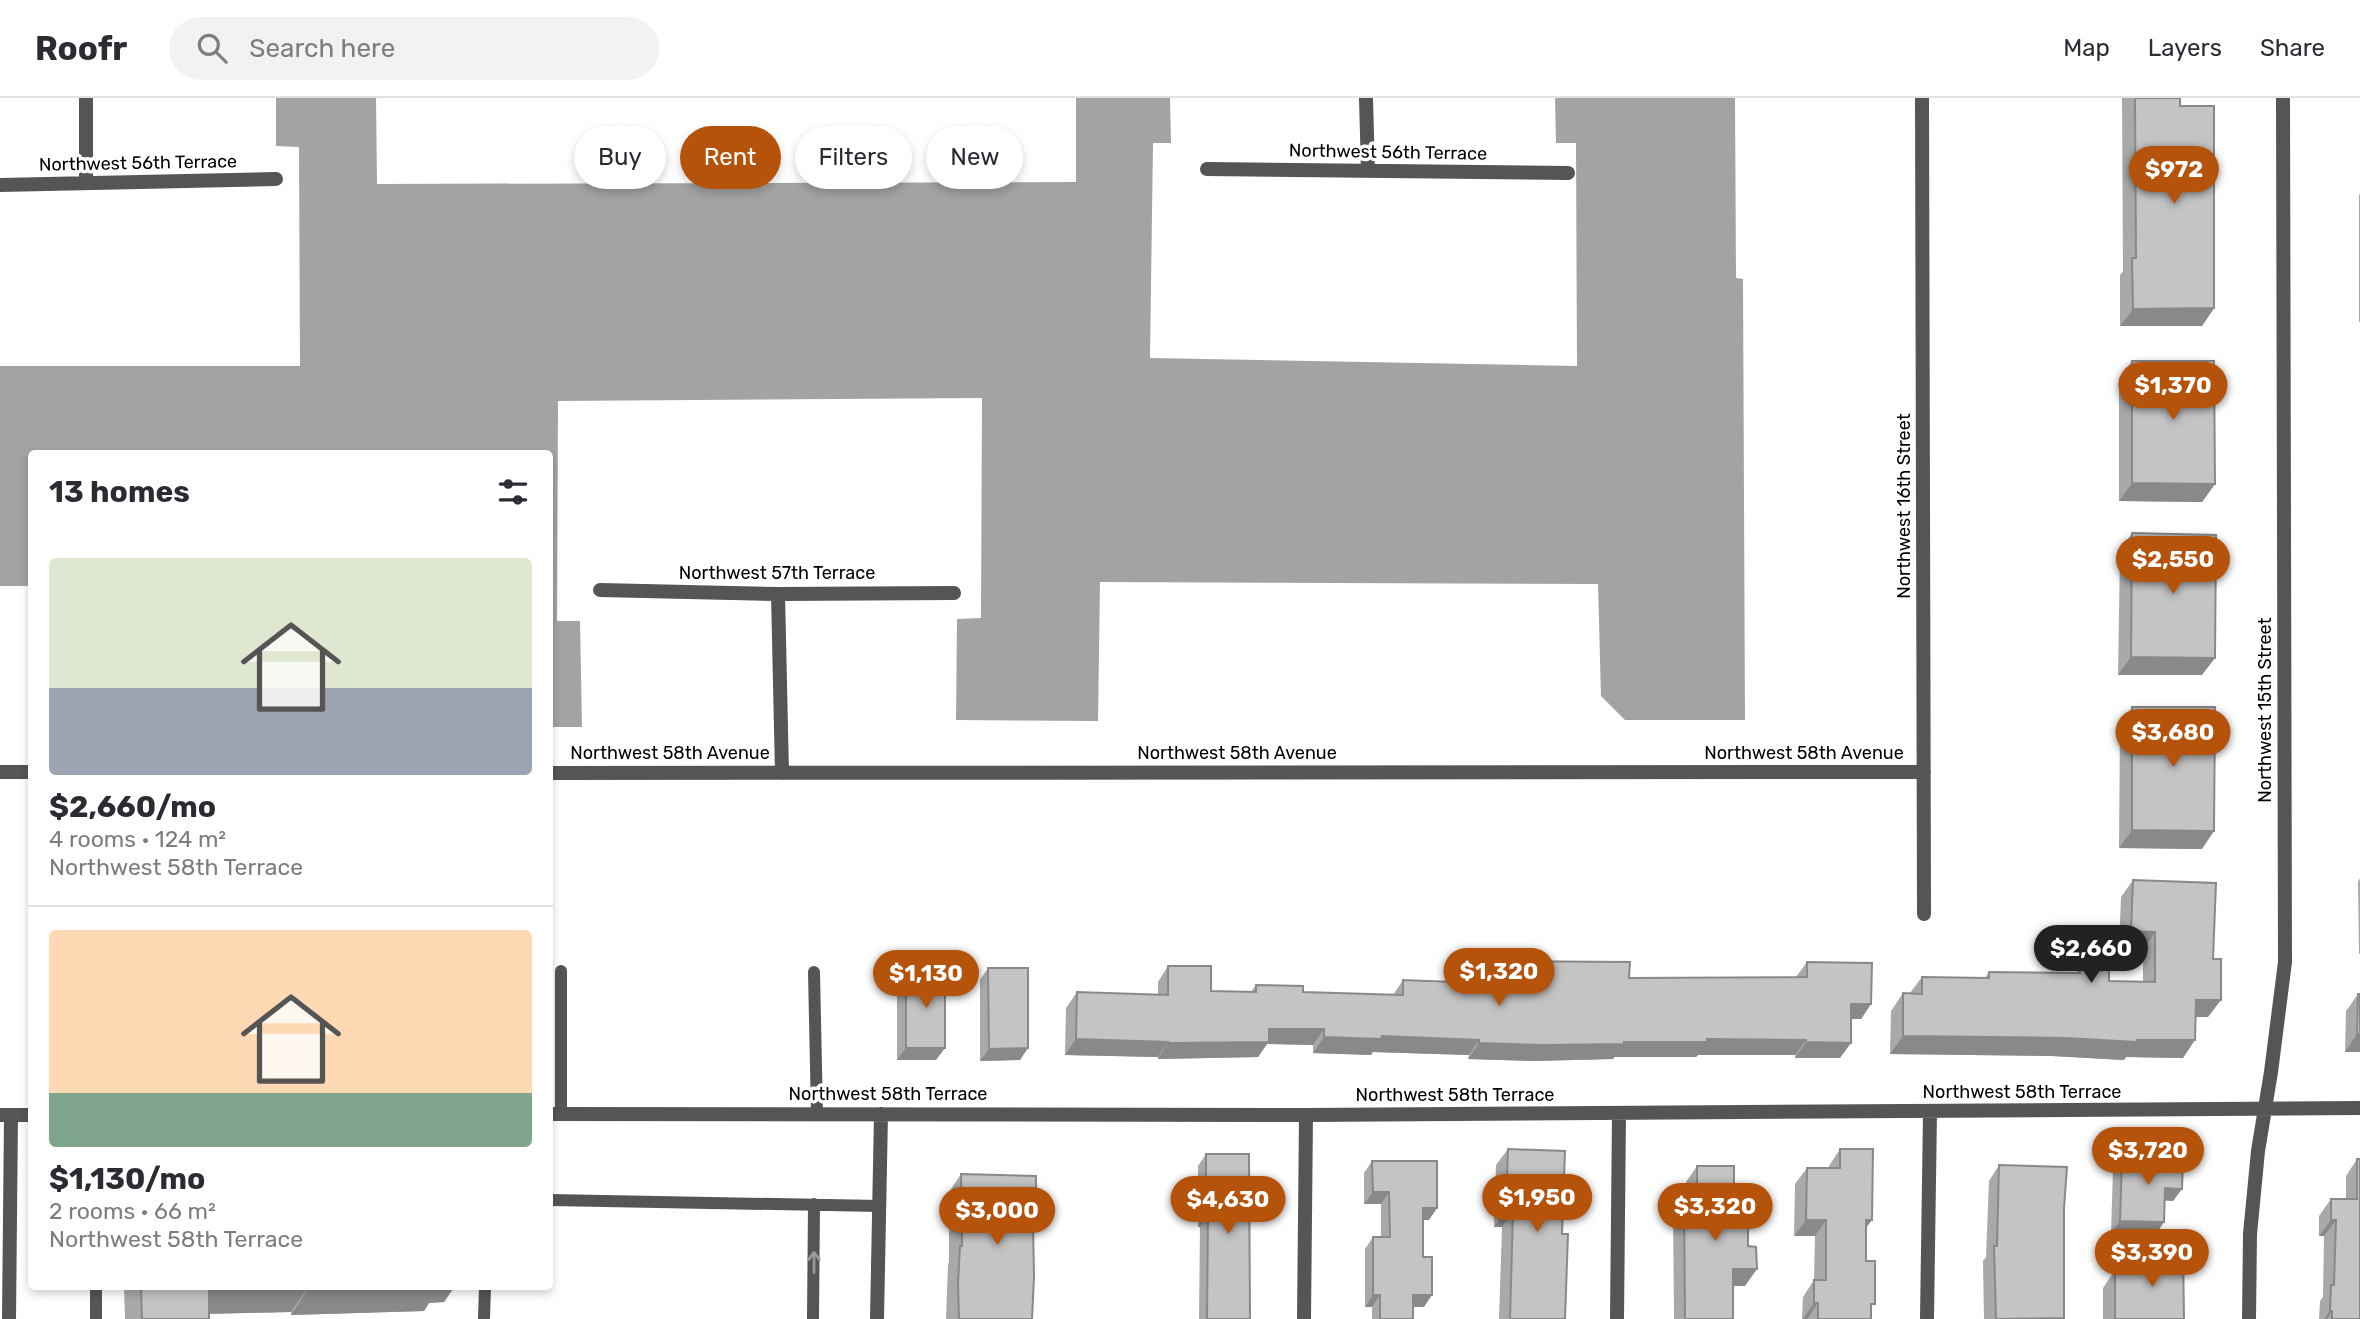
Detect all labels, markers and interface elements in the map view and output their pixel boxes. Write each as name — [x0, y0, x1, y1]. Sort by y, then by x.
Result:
search box — [169, 17, 659, 80]
text: Roofr — [35, 29, 127, 68]
icon: search — [193, 29, 231, 67]
text: Search here — [249, 33, 395, 64]
text: Map — [2063, 34, 2110, 62]
text: Layers — [2148, 34, 2222, 62]
text: Share — [2260, 34, 2325, 62]
chip: Buy — [574, 126, 666, 189]
chip: Rent — [680, 126, 781, 189]
chip: Filters — [795, 126, 912, 189]
chip: New — [926, 126, 1023, 189]
street label: Northwest 56th Terrace — [1289, 139, 1487, 165]
pin: $972 — [2133, 146, 2215, 206]
street label: Northwest 56th Terrace — [39, 150, 237, 176]
text: $972 — [2145, 155, 2203, 183]
pin: $1,370 — [2116, 362, 2230, 422]
text: $1,370 — [2134, 371, 2212, 399]
street label: Northwest 16th Street — [1893, 413, 1915, 599]
icon: filters — [494, 473, 532, 511]
text: 13 homes — [49, 474, 190, 510]
pin: $2,550 — [2116, 536, 2230, 596]
text: $2,550 — [2132, 545, 2214, 573]
street label: Northwest 57th Terrace — [679, 562, 875, 584]
icon: home — [228, 604, 354, 730]
street label: Northwest 15th Street — [2254, 617, 2276, 803]
pin: $3,680 — [2116, 710, 2230, 769]
text: $3,680 — [2132, 718, 2214, 746]
street label: Northwest 58th Avenue — [570, 742, 770, 764]
street label: Northwest 58th Avenue — [1137, 742, 1337, 764]
street label: Northwest 58th Avenue — [1704, 742, 1904, 764]
text: $2,660/mo — [49, 789, 216, 825]
text: 4 rooms · 124 m² — [49, 825, 226, 853]
text: Northwest 58th Terrace — [49, 853, 303, 881]
pin: $2,660 — [2034, 926, 2148, 985]
text: $2,660 — [2050, 934, 2132, 962]
pin: $1,320 — [1442, 948, 1556, 1008]
pin: $1,130 — [869, 950, 983, 1010]
text: $1,320 — [1460, 957, 1538, 985]
text: $1,130 — [889, 959, 963, 987]
icon: home — [228, 976, 354, 1102]
street label: Northwest 58th Terrace — [1923, 1081, 2121, 1103]
street label: Northwest 58th Terrace — [789, 1083, 987, 1105]
street label: Northwest 58th Terrace — [1356, 1084, 1554, 1106]
pin: $3,720 — [2091, 1128, 2205, 1187]
text: $3,720 — [2108, 1136, 2188, 1164]
text: $1,130/mo — [49, 1161, 205, 1197]
pin: $1,950 — [1480, 1174, 1594, 1234]
pin: $4,630 — [1171, 1176, 1285, 1236]
text: $1,950 — [1498, 1183, 1576, 1211]
pin: $3,320 — [1658, 1184, 1772, 1243]
text: $4,630 — [1187, 1185, 1269, 1213]
pin: $3,000 — [940, 1188, 1054, 1247]
text: $3,320 — [1674, 1192, 1756, 1220]
text: $3,000 — [955, 1196, 1039, 1224]
text: 2 rooms · 66 m² — [49, 1197, 216, 1225]
text: Northwest 58th Terrace — [49, 1225, 303, 1253]
pin: $3,390 — [2095, 1230, 2209, 1289]
text: $3,390 — [2111, 1238, 2193, 1266]
one-way arrow — [807, 1250, 821, 1273]

